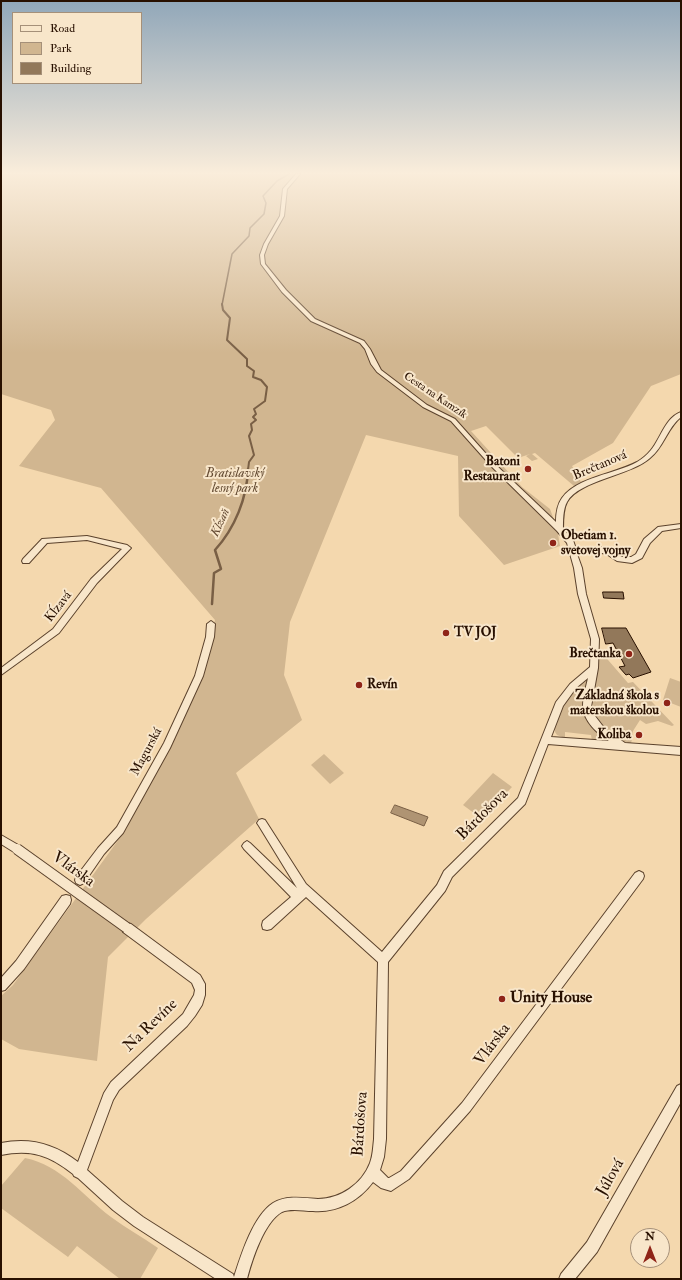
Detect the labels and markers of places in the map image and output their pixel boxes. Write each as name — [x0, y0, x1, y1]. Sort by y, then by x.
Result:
place label: Batoni Restaurant — [464, 454, 520, 485]
marker: Batoni Restaurant — [523, 464, 533, 474]
place label: Obetiam 1. svetovej vojny — [561, 528, 630, 559]
marker: Obetiam 1. svetovej vojny — [548, 538, 558, 548]
place label: TV JOJ — [454, 625, 496, 641]
marker: TV JOJ — [441, 628, 451, 638]
place label: Brečtanka — [569, 646, 621, 662]
marker: Brečtanka — [624, 649, 634, 659]
place label: Revín — [367, 677, 397, 693]
marker: Revín — [354, 680, 364, 690]
place label: Základná škola s materskou školou — [570, 688, 659, 719]
marker: Základná škola s materskou školou — [662, 698, 672, 708]
place label: Koliba — [597, 727, 631, 743]
marker: Koliba — [634, 730, 644, 740]
place label: Unity House — [510, 989, 592, 1009]
marker: Unity House — [497, 994, 507, 1004]

